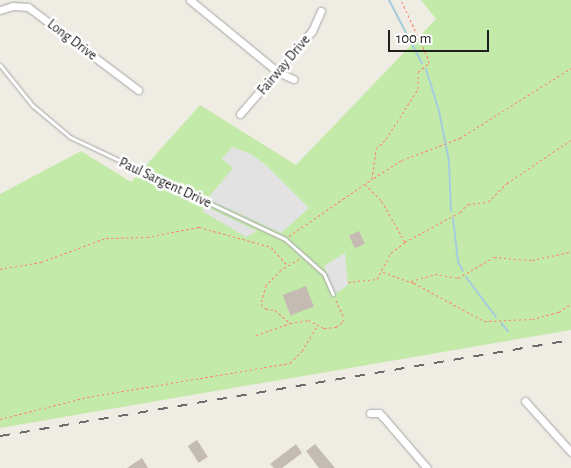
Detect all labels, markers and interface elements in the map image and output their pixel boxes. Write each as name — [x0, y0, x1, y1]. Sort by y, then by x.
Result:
street label: Long Drive — [44, 16, 100, 64]
scale bar — [391, 20, 492, 52]
text: 100 m — [396, 31, 431, 46]
street label: Fairway Drive — [254, 32, 314, 98]
street label: Paul Sargent Drive — [116, 154, 214, 212]

